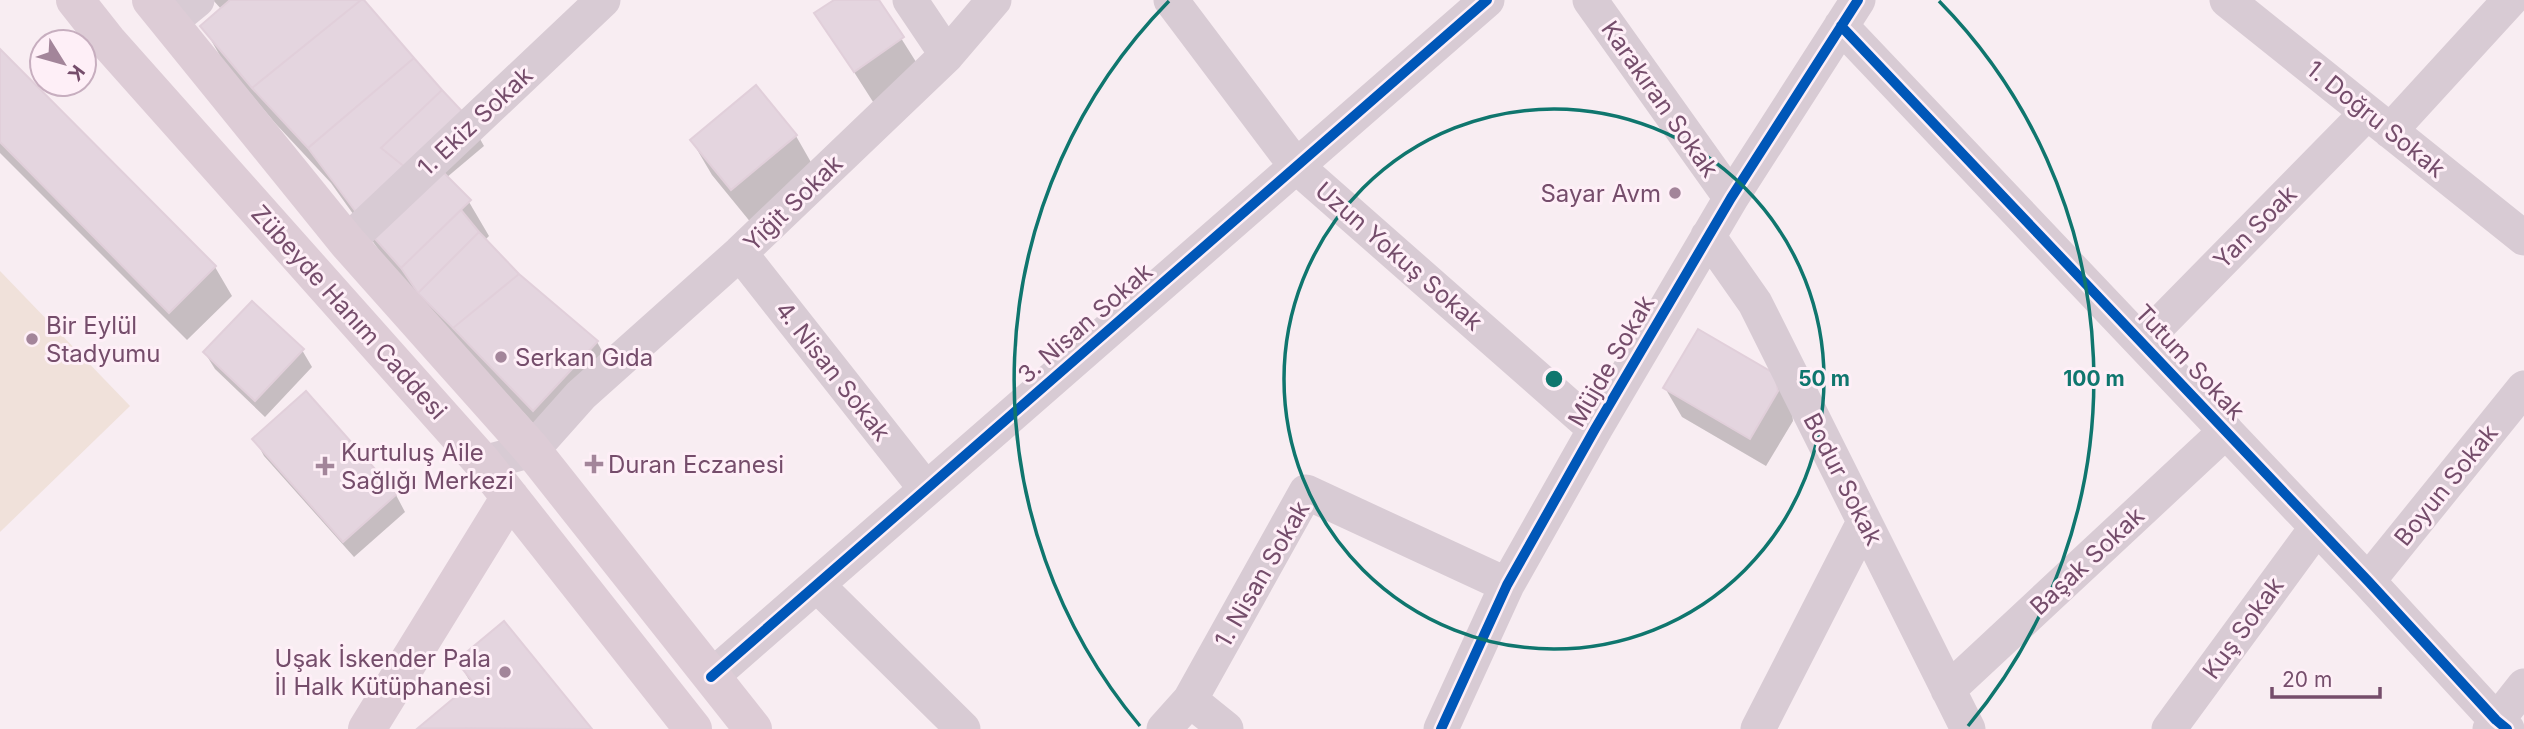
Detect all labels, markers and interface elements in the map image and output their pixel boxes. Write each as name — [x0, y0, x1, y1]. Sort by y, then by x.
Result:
street label: Karakıran Sokak — [1595, 15, 1725, 183]
north arrow — [28, 28, 98, 98]
street label: 1. Doğru Sokak — [2301, 54, 2451, 184]
street label: 1. Ekiz Sokak — [412, 60, 538, 182]
text: K — [63, 61, 89, 86]
street label: Yiğit Sokak — [738, 149, 848, 257]
street label: Uzun Yokuş Sokak — [1310, 176, 1488, 336]
place label: Sayar Avm — [1540, 179, 1661, 208]
street label: Yan Soak — [2207, 179, 2303, 275]
marker: Sayar Avm — [1667, 185, 1683, 201]
street label: Zübeyde Hanım Caddesi — [245, 199, 453, 425]
street label: 3. Nisan Sokak — [1012, 257, 1158, 389]
street label: Müjde Sokak — [1562, 290, 1660, 432]
street label: 4. Nisan Sokak — [770, 296, 896, 446]
street label: Tutum Sokak — [2129, 298, 2251, 426]
place label: Bir Eylül Stadyumu — [46, 311, 161, 368]
marker: Bir Eylül Stadyumu — [24, 331, 40, 347]
place label: Serkan Gıda — [515, 343, 653, 372]
marker: Serkan Gıda — [493, 349, 509, 365]
text: 50 m — [1798, 366, 1850, 391]
text: 100 m — [2063, 366, 2125, 391]
centre of rings — [1542, 367, 1566, 391]
street label: Bodur Sokak — [1797, 408, 1889, 550]
street label: Boyun Sokak — [2388, 418, 2504, 552]
place label: Kurtuluş Aile Sağlığı Merkezi — [341, 438, 514, 495]
place label: Duran Eczanesi — [608, 450, 784, 479]
marker: Kurtuluş Aile Sağlığı Merkezi — [315, 456, 335, 476]
marker: Duran Eczanesi — [586, 456, 602, 472]
street label: 1. Nisan Sokak — [1208, 496, 1316, 652]
street label: Başak Sokak — [2024, 501, 2150, 621]
street label: Kuş Sokak — [2196, 572, 2290, 684]
place label: Uşak İskender Pala İl Halk Kütüphanesi — [274, 644, 491, 701]
scale bar — [2272, 656, 2380, 700]
marker: Uşak İskender Pala İl Halk Kütüphanesi — [497, 664, 513, 680]
text: 20 m — [2282, 667, 2332, 692]

